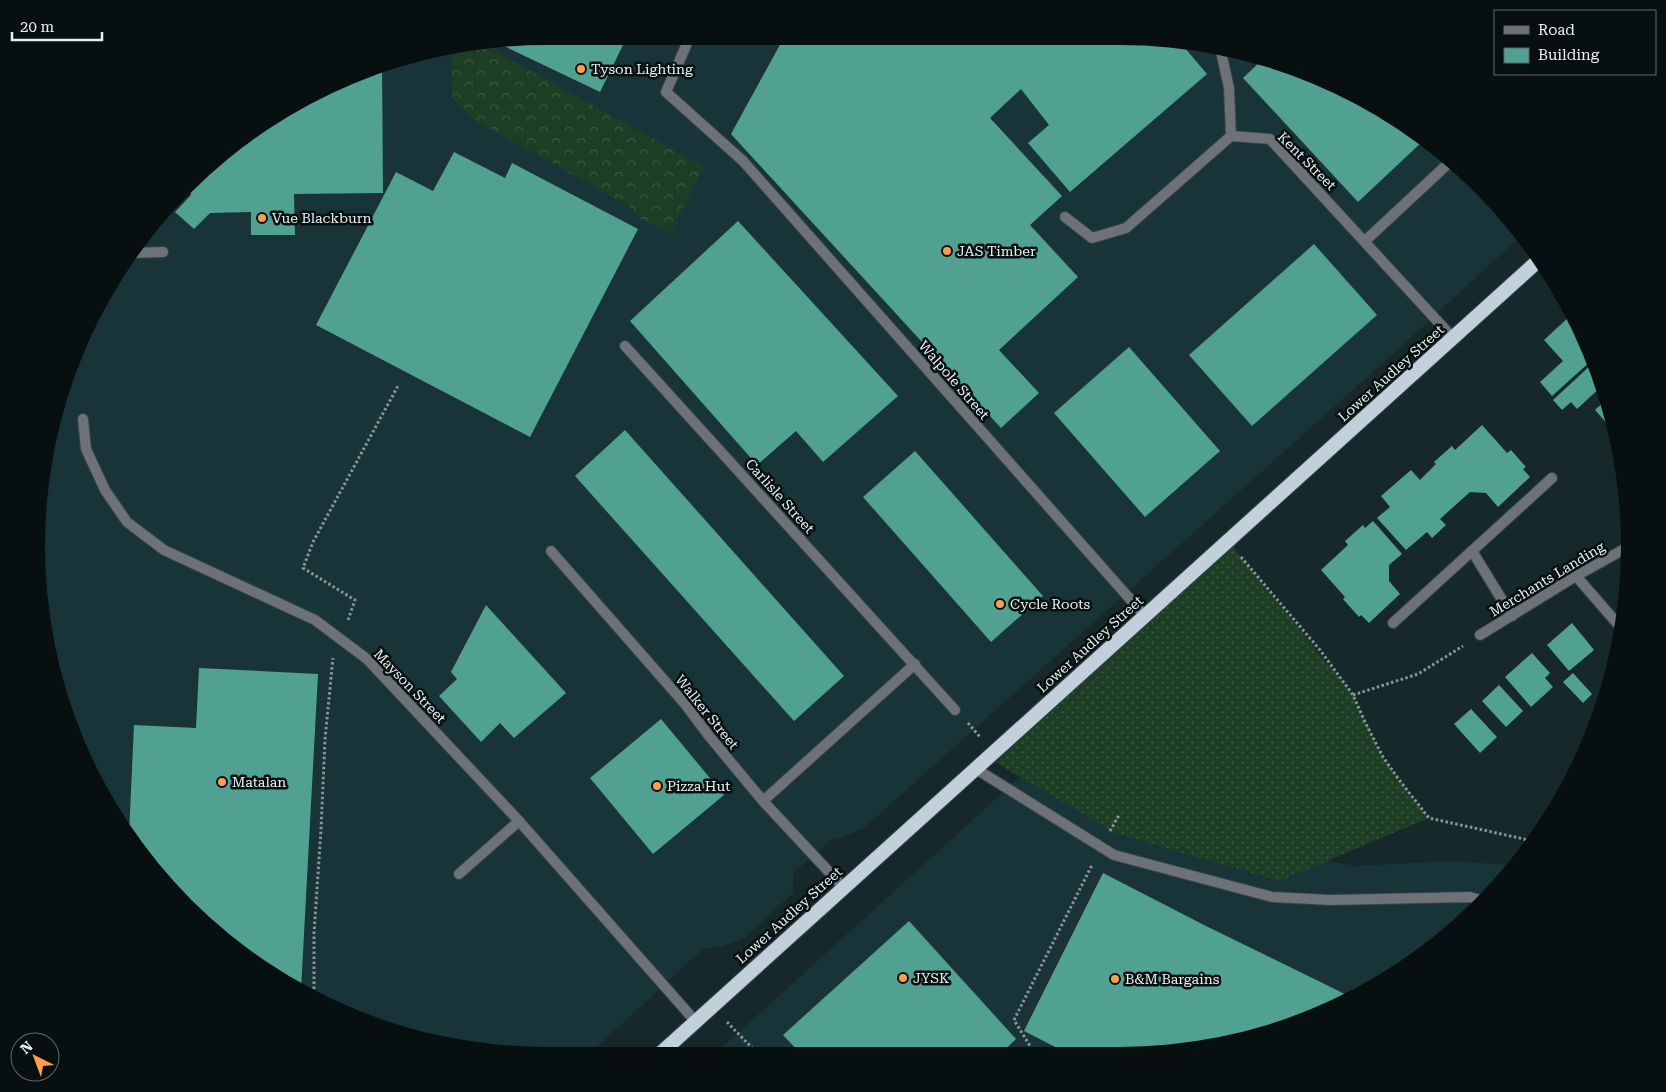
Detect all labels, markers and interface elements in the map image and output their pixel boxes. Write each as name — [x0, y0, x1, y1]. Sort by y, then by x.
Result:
scale bar — [12, 10, 102, 42]
legend — [1494, 10, 1656, 75]
text: 20 m — [20, 18, 55, 36]
text: Road — [1538, 21, 1575, 39]
text: Building — [1538, 46, 1600, 64]
place label: Tyson Lighting — [591, 61, 693, 77]
marker: Tyson Lighting — [575, 63, 587, 75]
street label: Kent Street — [1275, 129, 1339, 193]
place label: Vue Blackburn — [272, 210, 371, 226]
marker: Vue Blackburn — [256, 212, 268, 224]
place label: JAS Timber — [957, 243, 1036, 259]
marker: JAS Timber — [941, 245, 953, 257]
street label: Lower Audley Street — [1335, 321, 1447, 425]
street label: Walpole Street — [915, 337, 993, 423]
street label: Carlisle Street — [742, 455, 818, 537]
street label: Merchants Landing — [1487, 538, 1607, 620]
street label: Lower Audley Street — [1034, 592, 1146, 696]
place label: Cycle Roots — [1010, 596, 1090, 612]
marker: Cycle Roots — [994, 598, 1006, 610]
street label: Mayson Street — [371, 646, 449, 726]
street label: Walker Street — [672, 672, 742, 752]
place label: Matalan — [232, 774, 286, 790]
marker: Matalan — [216, 776, 228, 788]
place label: Pizza Hut — [667, 778, 730, 794]
marker: Pizza Hut — [651, 780, 663, 792]
street label: Lower Audley Street — [733, 863, 845, 967]
place label: JYSK — [913, 970, 949, 986]
place label: B&M Bargains — [1125, 971, 1220, 987]
marker: JYSK — [897, 972, 909, 984]
marker: B&M Bargains — [1109, 973, 1121, 985]
north arrow — [10, 1032, 60, 1082]
text: N — [17, 1038, 36, 1057]

